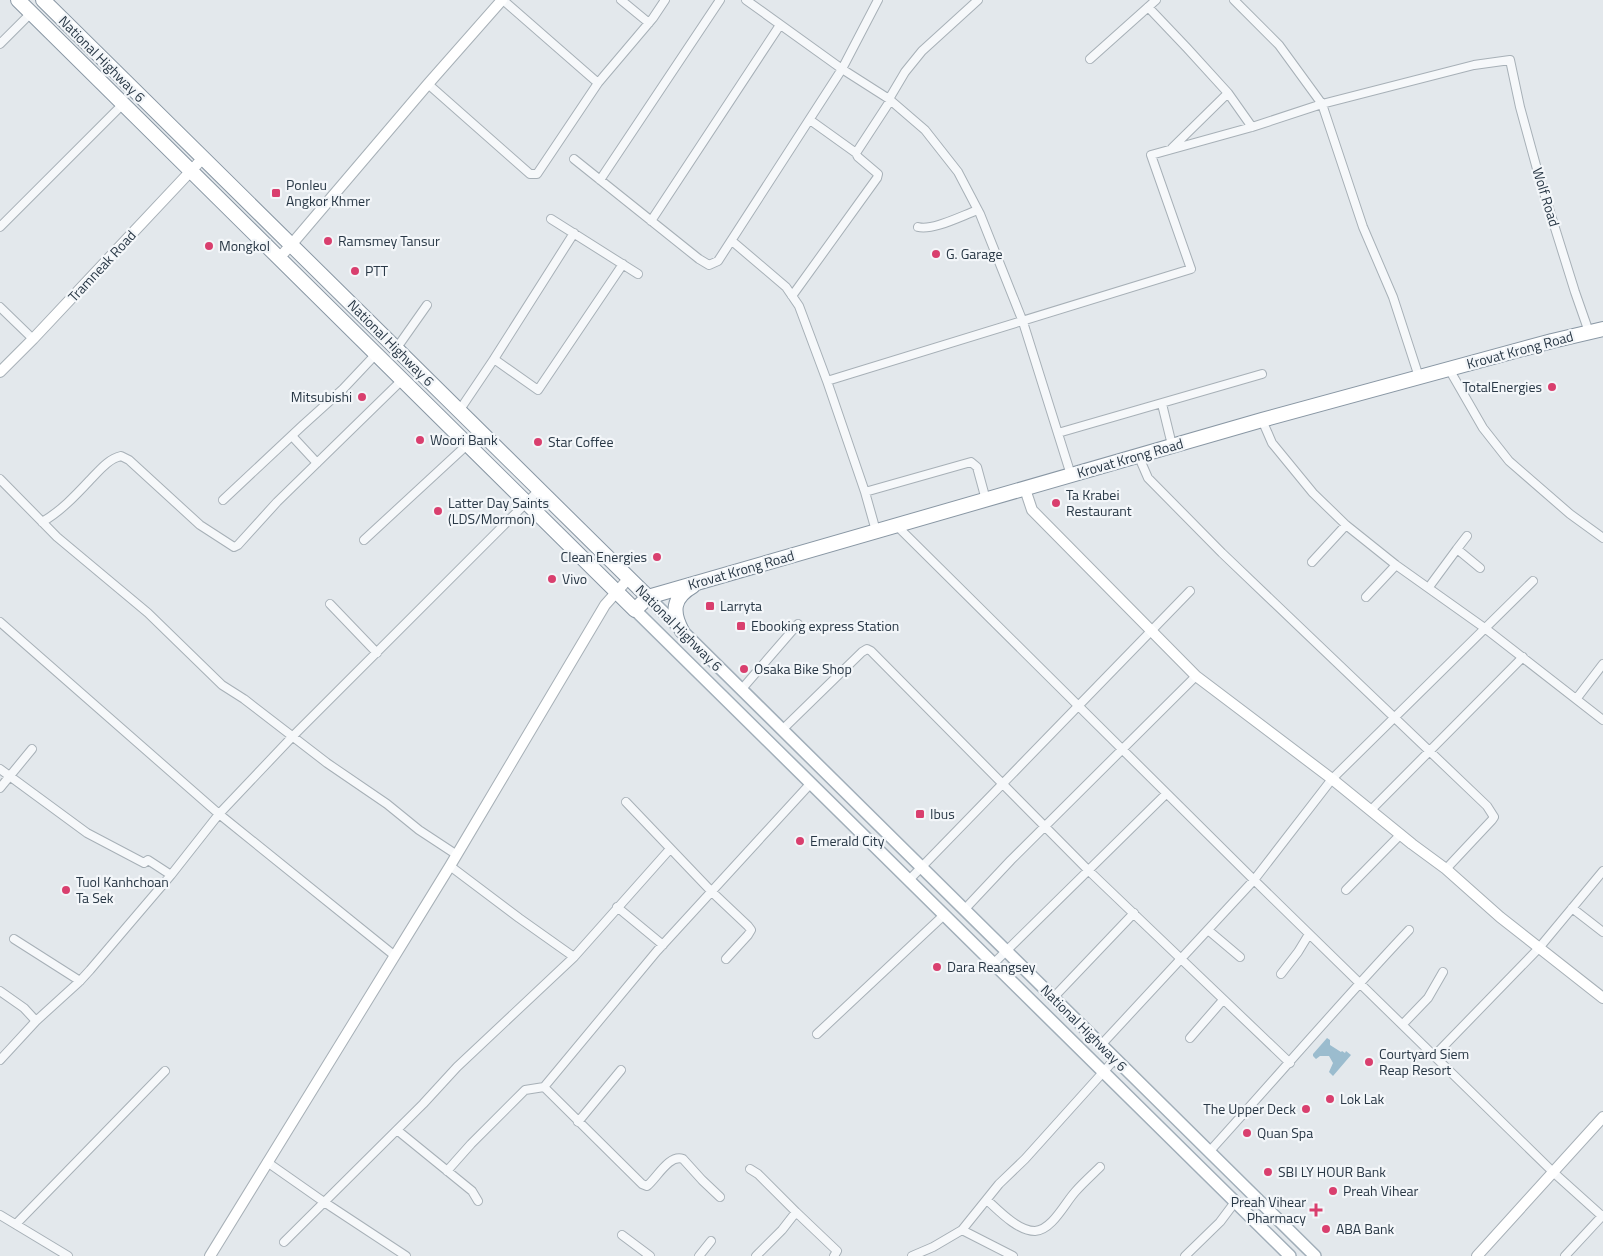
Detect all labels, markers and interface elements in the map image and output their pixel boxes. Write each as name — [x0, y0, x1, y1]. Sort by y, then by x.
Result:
street label: National Highway 6 — [54, 11, 151, 107]
street label: Wolf Road — [1528, 165, 1565, 229]
place label: Ponleu Angkor Khmer — [286, 174, 370, 211]
marker: Ponleu Angkor Khmer — [270, 187, 282, 199]
street label: Tramneak Road — [63, 225, 140, 306]
place label: Ramsmey Tansur — [338, 230, 440, 251]
place label: Mongkol — [219, 235, 270, 256]
marker: Ramsmey Tansur — [322, 235, 334, 247]
marker: Mongkol — [203, 240, 215, 252]
place label: G. Garage — [946, 243, 1003, 264]
marker: G. Garage — [930, 248, 942, 260]
place label: PTT — [365, 260, 389, 281]
marker: PTT — [349, 265, 361, 277]
street label: National Highway 6 — [343, 295, 440, 391]
street label: Krovat Krong Road — [1464, 325, 1576, 374]
place label: TotalEnergies — [1462, 376, 1542, 397]
marker: TotalEnergies — [1546, 381, 1558, 393]
place label: Mitsubishi — [291, 386, 352, 407]
marker: Mitsubishi — [356, 391, 368, 403]
place label: Woori Bank — [430, 429, 498, 450]
place label: Star Coffee — [548, 431, 613, 452]
street label: Krovat Krong Road — [1074, 432, 1185, 483]
marker: Woori Bank — [414, 434, 426, 446]
marker: Star Coffee — [532, 436, 544, 448]
place label: Ta Krabei Restaurant — [1066, 484, 1132, 521]
place label: Latter Day Saints (LDS/Mormon) — [448, 492, 549, 529]
marker: Ta Krabei Restaurant — [1050, 497, 1062, 509]
marker: Latter Day Saints (LDS/Mormon) — [432, 505, 444, 517]
street label: Krovat Krong Road — [685, 544, 796, 595]
place label: Clean Energies — [561, 546, 647, 567]
marker: Clean Energies — [651, 551, 663, 563]
place label: Vivo — [562, 568, 587, 589]
marker: Vivo — [546, 573, 558, 585]
street label: National Highway 6 — [631, 580, 728, 676]
place label: Larryta — [720, 595, 762, 616]
marker: Larryta — [704, 600, 716, 612]
place label: Ebooking express Station — [751, 615, 899, 636]
marker: Ebooking express Station — [735, 620, 747, 632]
place label: Osaka Bike Shop — [754, 658, 852, 679]
marker: Osaka Bike Shop — [738, 663, 750, 675]
place label: Ibus — [930, 803, 955, 824]
marker: Ibus — [914, 808, 926, 820]
place label: Emerald City — [810, 830, 885, 851]
marker: Emerald City — [794, 835, 806, 847]
place label: Tuol Kanhchoan Ta Sek — [76, 871, 169, 908]
marker: Tuol Kanhchoan Ta Sek — [60, 884, 72, 896]
place label: Dara Reangsey — [947, 956, 1036, 977]
marker: Dara Reangsey — [931, 961, 943, 973]
street label: National Highway 6 — [1036, 980, 1133, 1076]
place label: Courtyard Siem Reap Resort — [1379, 1043, 1469, 1080]
marker: Courtyard Siem Reap Resort — [1363, 1056, 1375, 1068]
place label: Lok Lak — [1340, 1088, 1385, 1109]
marker: Lok Lak — [1324, 1093, 1336, 1105]
place label: The Upper Deck — [1203, 1098, 1296, 1119]
marker: The Upper Deck — [1300, 1103, 1312, 1115]
place label: Quan Spa — [1257, 1122, 1313, 1143]
marker: Quan Spa — [1241, 1127, 1253, 1139]
place label: SBI LY HOUR Bank — [1278, 1161, 1386, 1182]
marker: SBI LY HOUR Bank — [1262, 1166, 1274, 1178]
place label: Preah Vihear — [1343, 1180, 1419, 1201]
marker: Preah Vihear — [1327, 1185, 1339, 1197]
place label: Preah Vihear Pharmacy — [1231, 1191, 1306, 1228]
marker: Preah Vihear Pharmacy — [1310, 1204, 1322, 1216]
place label: ABA Bank — [1336, 1218, 1394, 1239]
marker: ABA Bank — [1320, 1223, 1332, 1235]

